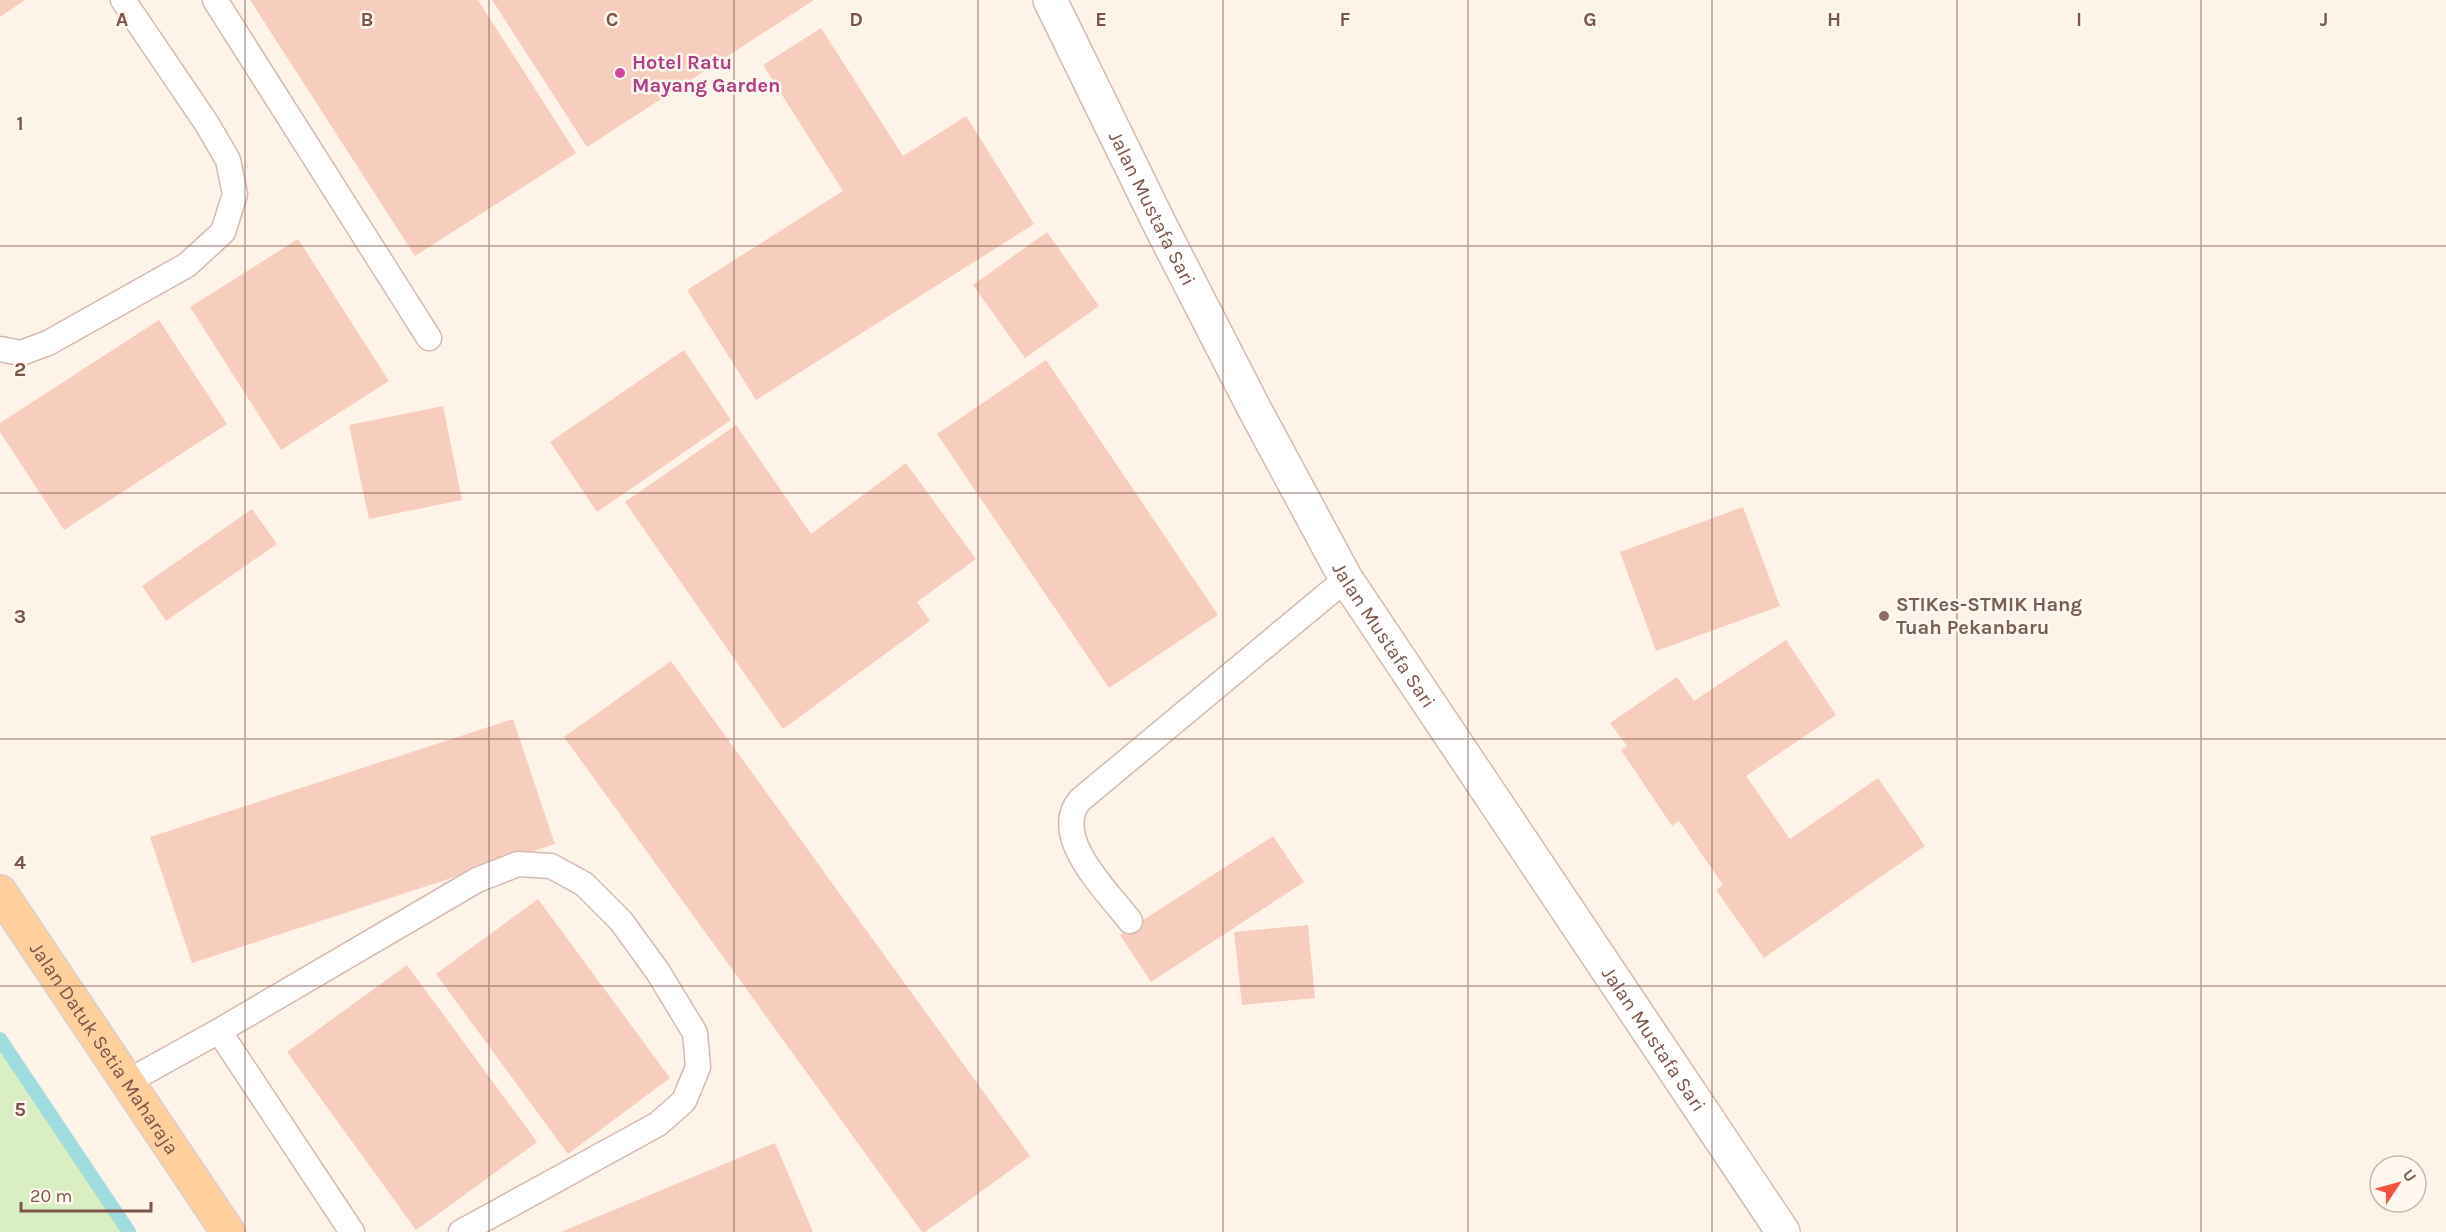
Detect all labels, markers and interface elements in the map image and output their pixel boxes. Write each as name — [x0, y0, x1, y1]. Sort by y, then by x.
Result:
text: A — [116, 8, 129, 31]
text: B — [361, 8, 373, 31]
text: C — [606, 8, 618, 31]
text: D — [849, 8, 863, 31]
text: E — [1095, 8, 1107, 31]
text: F — [1340, 8, 1351, 31]
text: G — [1583, 8, 1597, 31]
text: H — [1827, 8, 1841, 31]
text: I — [2076, 8, 2082, 31]
text: J — [2320, 8, 2328, 31]
place label: Hotel Ratu Mayang Garden — [632, 51, 781, 97]
marker: Hotel Ratu Mayang Garden — [613, 66, 627, 80]
text: 1 — [16, 112, 24, 135]
street label: Jalan Mustafa Sari — [1104, 127, 1201, 289]
text: 2 — [14, 358, 26, 381]
street label: Jalan Mustafa Sari — [1328, 558, 1440, 712]
place label: STIKes-STMIK Hang Tuah Pekanbaru — [1896, 593, 2083, 639]
text: 3 — [14, 605, 26, 628]
marker: STIKes-STMIK Hang Tuah Pekanbaru — [1877, 609, 1891, 623]
text: 4 — [14, 851, 26, 874]
street label: Jalan Datuk Setia Maharaja — [25, 938, 184, 1159]
street label: Jalan Mustafa Sari — [1597, 962, 1711, 1116]
text: 5 — [14, 1098, 26, 1121]
north arrow — [2368, 1154, 2428, 1214]
text: U — [2399, 1165, 2421, 1186]
scale bar — [21, 1175, 152, 1213]
text: 20 m — [30, 1185, 72, 1207]

